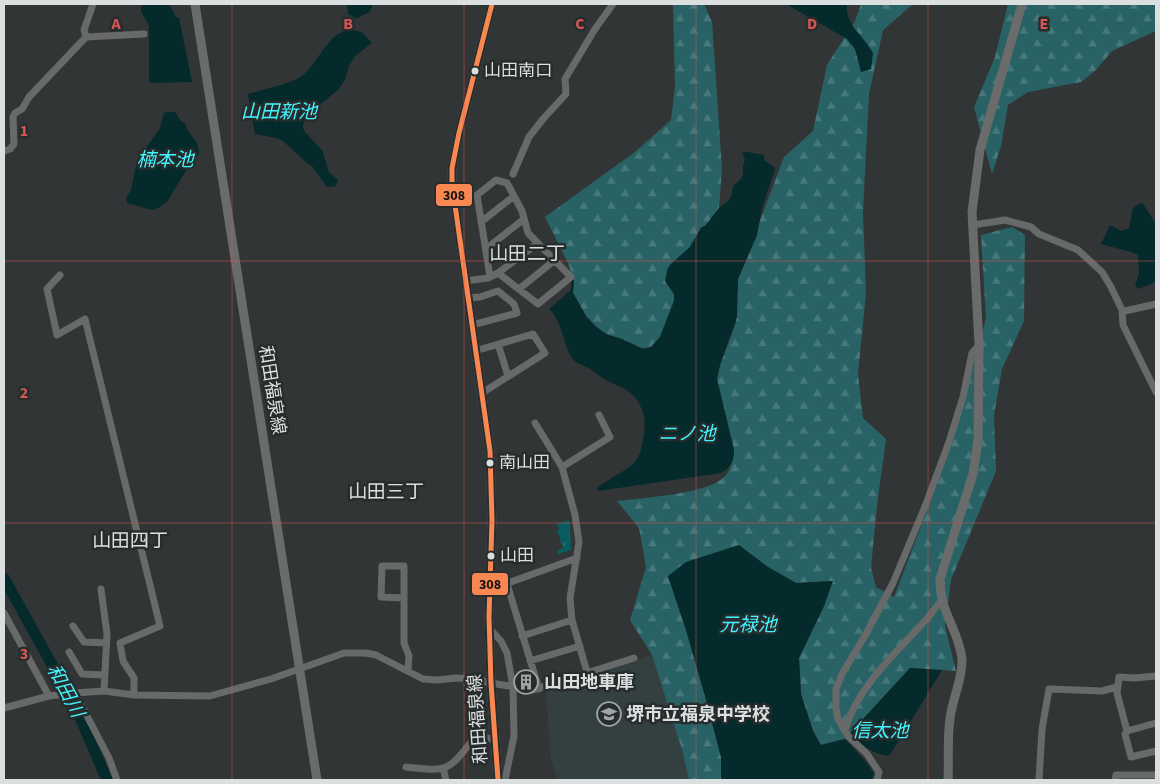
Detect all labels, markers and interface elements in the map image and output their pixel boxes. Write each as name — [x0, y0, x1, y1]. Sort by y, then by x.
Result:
text: A — [110, 13, 121, 35]
text: B — [343, 13, 353, 35]
text: C — [575, 13, 585, 35]
text: D — [807, 13, 817, 35]
text: E — [1040, 13, 1048, 35]
place label: 山田南口 — [484, 59, 552, 83]
marker: 山田南口 — [470, 66, 480, 76]
water label: 山田新池 — [241, 99, 319, 126]
text: 1 — [20, 120, 28, 142]
water label: 楠本池 — [136, 147, 195, 174]
line badge: 308 — [435, 183, 473, 207]
text: 308 — [443, 186, 465, 206]
district label: 山田二丁 — [489, 241, 565, 268]
street label: 和田福泉線 — [253, 344, 291, 436]
text: 2 — [20, 382, 28, 404]
water label: ニノ池 — [658, 421, 717, 448]
place label: 南山田 — [499, 451, 550, 475]
marker: 南山田 — [485, 458, 495, 468]
district label: 山田三丁 — [348, 479, 424, 506]
district label: 山田四丁 — [92, 528, 168, 555]
place label: 山田 — [500, 544, 534, 568]
marker: 山田 — [486, 551, 496, 561]
line badge: 308 — [471, 572, 509, 596]
text: 308 — [479, 575, 501, 595]
water label: 元禄池 — [719, 612, 778, 639]
text: 3 — [20, 643, 28, 665]
water label: 和田川 — [40, 659, 91, 724]
building icon: 山田地車庫 — [513, 669, 539, 695]
place label: 山田地車庫 — [544, 670, 634, 695]
street label: 和田福泉線 — [462, 673, 494, 765]
school or university icon: 堺市立福泉中学校 — [596, 701, 622, 727]
place label: 堺市立福泉中学校 — [626, 702, 770, 727]
water label: 信太池 — [851, 718, 910, 745]

